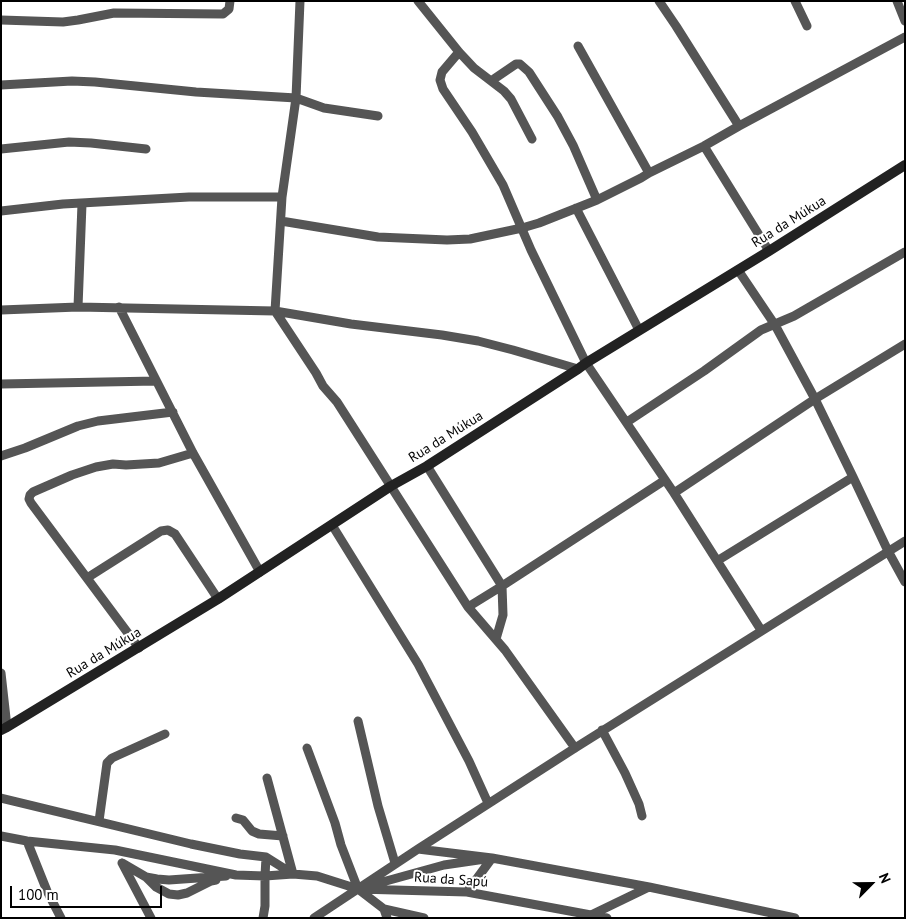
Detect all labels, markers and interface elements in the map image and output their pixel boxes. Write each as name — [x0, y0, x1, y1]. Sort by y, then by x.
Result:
street label: Rua da Múkua — [749, 193, 829, 251]
street label: Rua da Múkua — [406, 408, 486, 466]
street label: Rua da Múkua — [63, 624, 145, 682]
north arrow — [846, 859, 896, 909]
street label: Rua da Sapú — [413, 869, 489, 891]
text: N — [875, 870, 895, 886]
scale bar — [12, 876, 165, 908]
text: 100 m — [18, 885, 59, 904]

